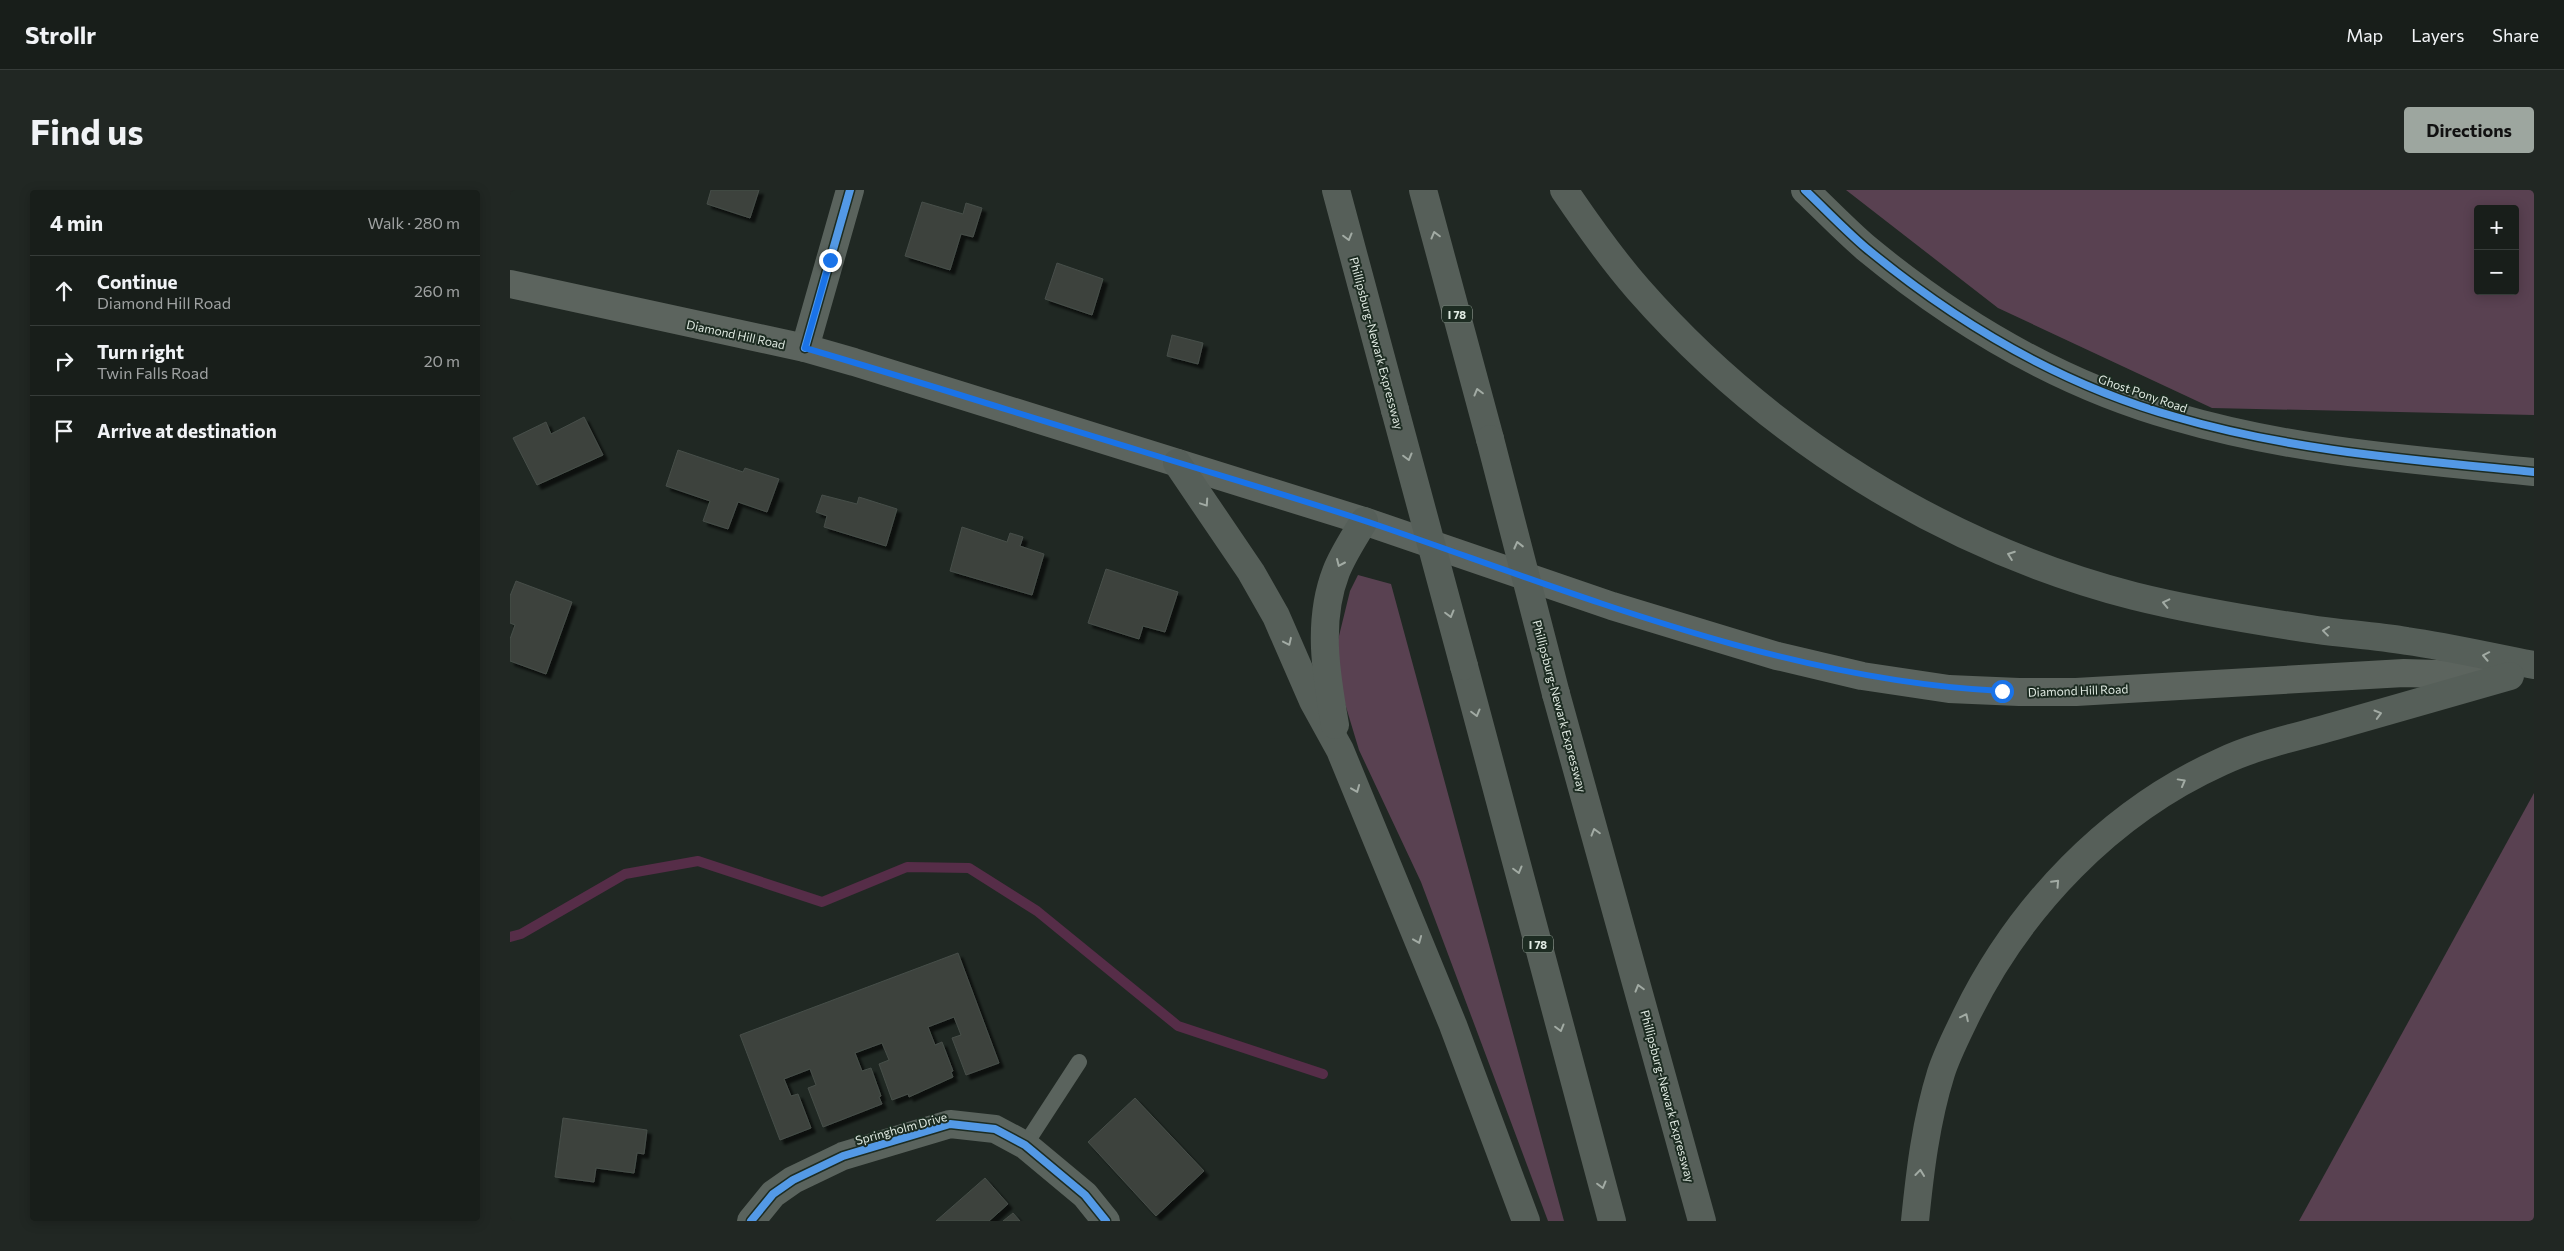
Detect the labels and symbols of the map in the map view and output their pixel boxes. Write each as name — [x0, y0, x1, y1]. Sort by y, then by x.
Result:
one-way arrow — [1430, 231, 1441, 240]
one-way arrow — [1343, 232, 1353, 241]
route end — [819, 249, 842, 272]
street label: Phillipsburg-Newark Expressway — [1347, 255, 1407, 431]
road number: I 78 — [1442, 306, 1472, 322]
street label: Diamond Hill Road — [685, 317, 787, 351]
street label: Ghost Pony Road — [2097, 371, 2189, 415]
one-way arrow — [1473, 388, 1483, 396]
one-way arrow — [1402, 453, 1413, 462]
one-way arrow — [1199, 497, 1208, 507]
one-way arrow — [1513, 542, 1523, 550]
one-way arrow — [2007, 551, 2016, 561]
one-way arrow — [1336, 558, 1346, 567]
one-way arrow — [2161, 598, 2170, 609]
one-way arrow — [1444, 610, 1455, 619]
street label: Phillipsburg-Newark Expressway — [1530, 618, 1590, 794]
one-way arrow — [2321, 626, 2329, 637]
one-way arrow — [1281, 637, 1292, 646]
one-way arrow — [2482, 651, 2491, 662]
route start — [1991, 680, 2014, 703]
street label: Diamond Hill Road — [2028, 681, 2128, 699]
one-way arrow — [1471, 709, 1481, 717]
one-way arrow — [2374, 709, 2382, 719]
one-way arrow — [2177, 779, 2186, 789]
one-way arrow — [1351, 785, 1361, 793]
one-way arrow — [1590, 828, 1600, 836]
one-way arrow — [1512, 866, 1523, 875]
one-way arrow — [2050, 880, 2059, 889]
one-way arrow — [1412, 935, 1422, 944]
road number: I 78 — [1523, 936, 1553, 952]
one-way arrow — [1634, 985, 1644, 993]
street label: Phillipsburg-Newark Expressway — [1638, 1008, 1698, 1184]
one-way arrow — [1959, 1014, 1969, 1023]
one-way arrow — [1554, 1023, 1565, 1032]
street label: Springholm Drive — [854, 1109, 948, 1147]
one-way arrow — [1914, 1168, 1925, 1176]
one-way arrow — [1596, 1180, 1607, 1189]

